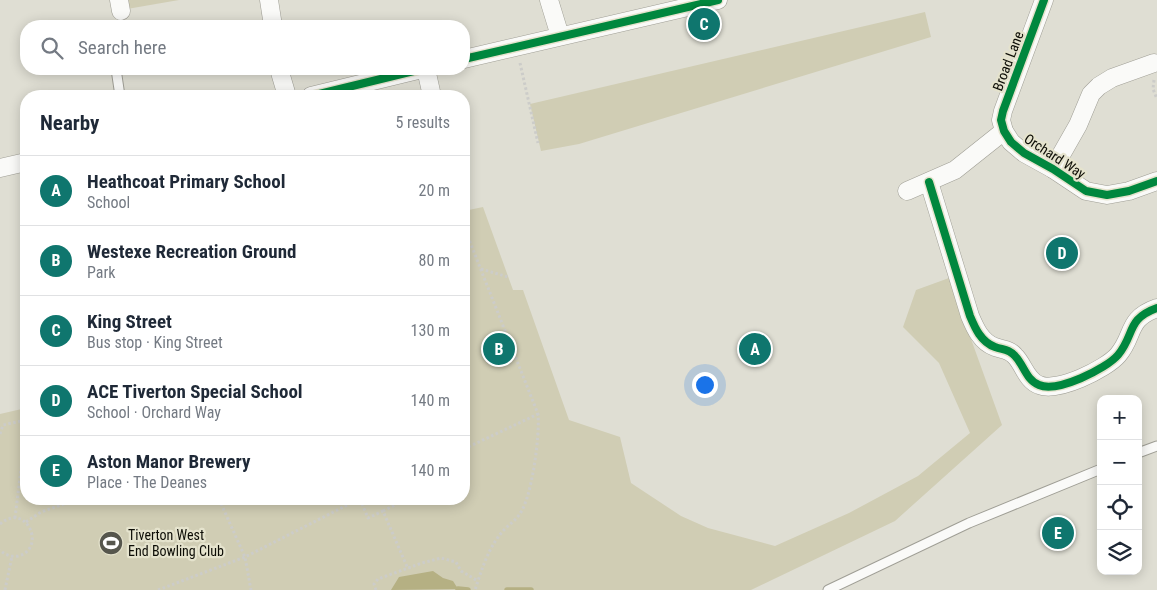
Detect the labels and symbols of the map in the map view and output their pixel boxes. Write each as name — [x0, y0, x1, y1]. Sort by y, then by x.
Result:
pin: C — [688, 5, 720, 43]
street label: Broad Lane — [989, 29, 1027, 93]
street label: Orchard Way — [1021, 130, 1089, 182]
pin: D — [1046, 234, 1078, 272]
pin: B — [483, 330, 515, 368]
pin: A — [739, 330, 771, 368]
your location — [692, 372, 718, 398]
pin: E — [1042, 514, 1074, 552]
place label: Tiverton West End Bowling Club — [128, 527, 224, 559]
sports icon: Tiverton West End Bowling Club — [98, 530, 124, 556]

